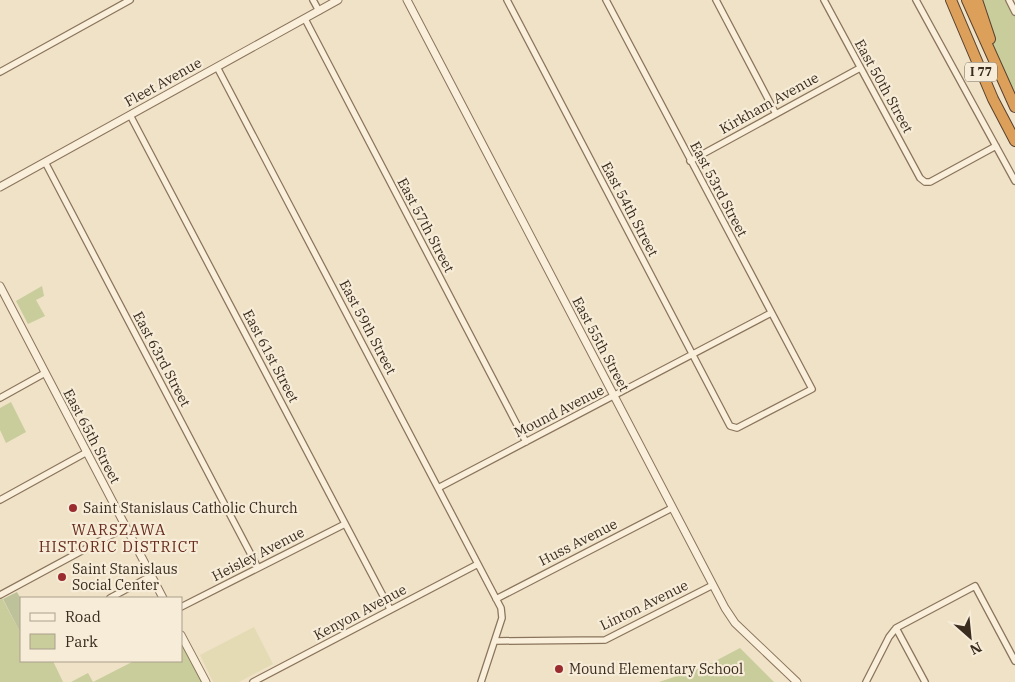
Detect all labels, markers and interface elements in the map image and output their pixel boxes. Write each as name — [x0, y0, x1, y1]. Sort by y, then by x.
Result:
street label: East 50th Street — [851, 36, 917, 136]
street label: Fleet Avenue — [121, 53, 205, 111]
road number: I 77 — [965, 62, 997, 82]
street label: Kirkham Avenue — [716, 68, 822, 138]
street label: East 53rd Street — [686, 138, 752, 240]
street label: East 54th Street — [598, 159, 663, 259]
street label: East 57th Street — [394, 175, 459, 275]
street label: East 59th Street — [336, 277, 401, 377]
street label: East 55th Street — [569, 294, 634, 394]
street label: East 61st Street — [239, 306, 303, 406]
street label: East 63rd Street — [129, 308, 195, 410]
street label: Mound Avenue — [511, 381, 607, 441]
street label: East 65th Street — [60, 386, 125, 486]
place label: Saint Stanislaus Catholic Church — [83, 499, 298, 517]
marker: Saint Stanislaus Catholic Church — [67, 502, 79, 514]
street label: Huss Avenue — [536, 515, 620, 569]
district label: WARSZAWA HISTORIC DISTRICT — [39, 520, 199, 556]
street label: Heisley Avenue — [209, 523, 307, 585]
place label: Saint Stanislaus Social Center — [72, 560, 178, 594]
marker: Saint Stanislaus Social Center — [56, 571, 68, 583]
street label: Linton Avenue — [597, 576, 691, 634]
street label: Kenyon Avenue — [311, 580, 409, 644]
legend — [20, 597, 182, 662]
text: Road — [65, 607, 101, 626]
north arrow — [945, 612, 995, 662]
text: Park — [65, 632, 98, 651]
text: N — [967, 638, 985, 659]
place label: Mound Elementary School — [569, 660, 743, 678]
marker: Mound Elementary School — [553, 663, 565, 675]

